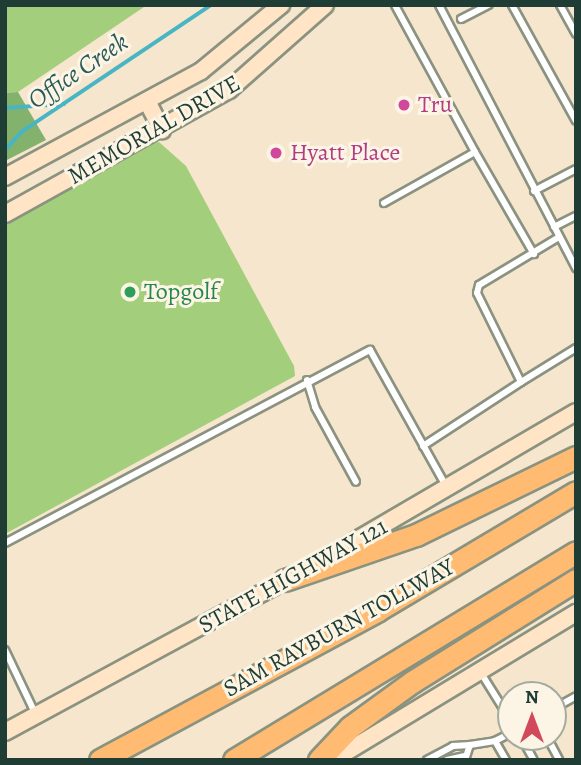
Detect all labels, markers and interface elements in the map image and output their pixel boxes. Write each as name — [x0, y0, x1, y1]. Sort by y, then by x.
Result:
water label: Office Creek — [22, 26, 134, 116]
street label: MEMORIAL DRIVE — [63, 69, 245, 191]
place label: Tru — [418, 91, 453, 119]
marker: Tru — [396, 97, 412, 113]
place label: Hyatt Place — [290, 139, 400, 167]
marker: Hyatt Place — [268, 145, 284, 161]
place label: Topgolf — [144, 278, 218, 306]
marker: Topgolf — [122, 284, 138, 300]
street label: STATE HIGHWAY 121 — [194, 512, 392, 640]
street label: SAM RAYBURN TOLLWAY — [219, 553, 459, 703]
north arrow — [497, 681, 567, 751]
text: N — [525, 684, 539, 710]

